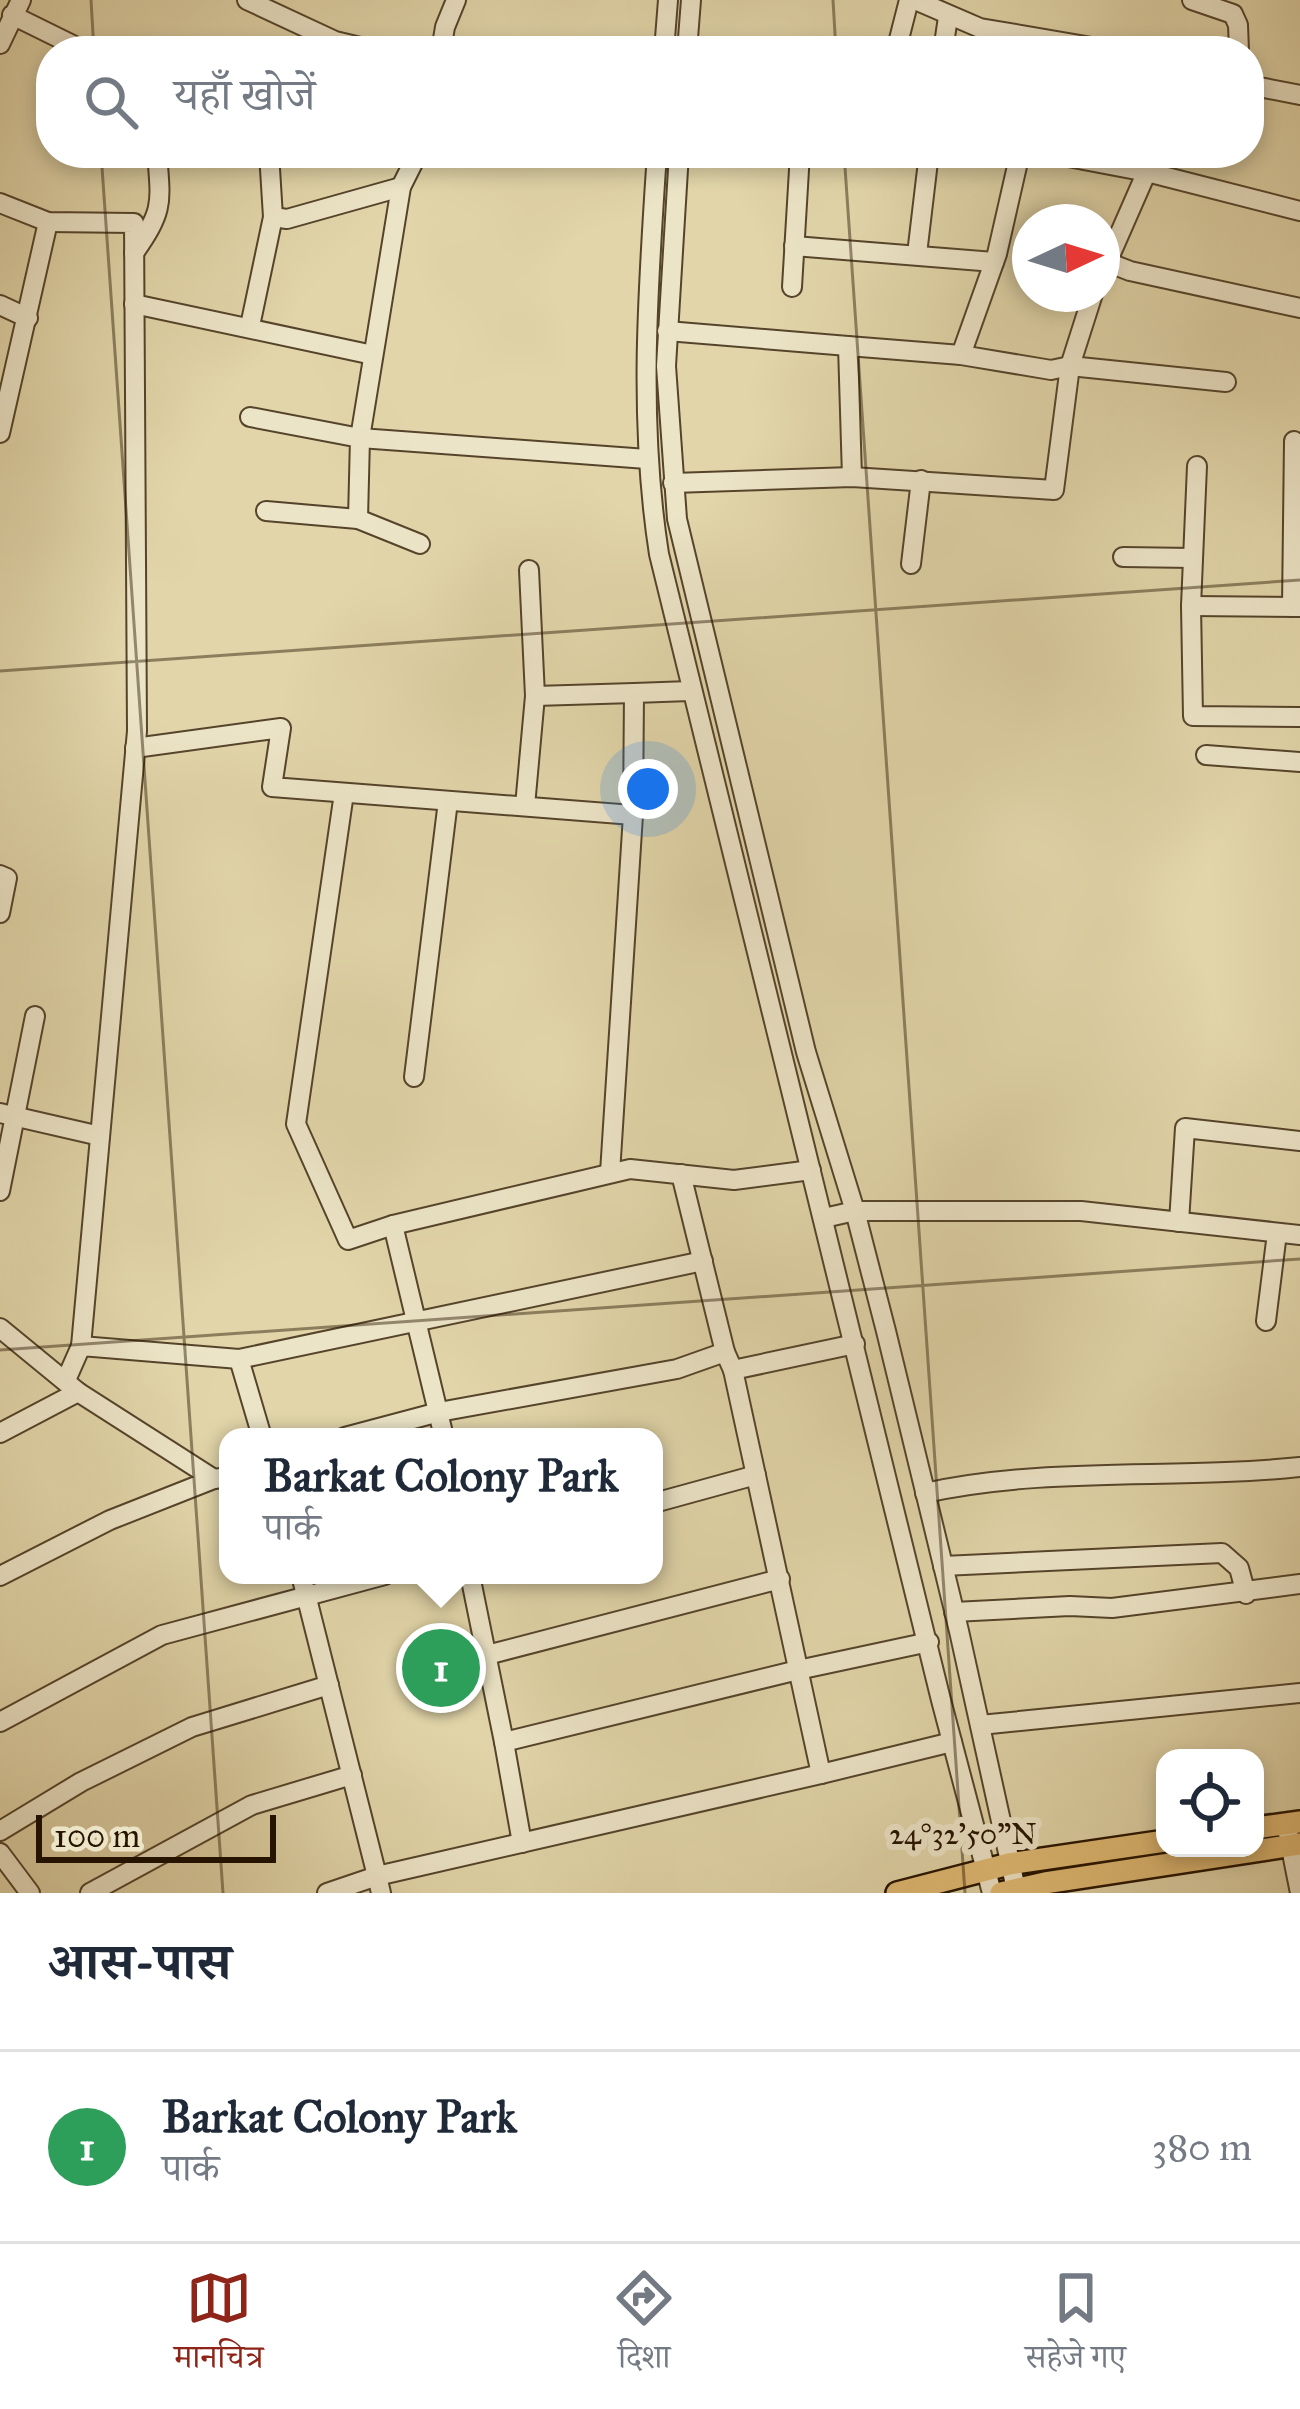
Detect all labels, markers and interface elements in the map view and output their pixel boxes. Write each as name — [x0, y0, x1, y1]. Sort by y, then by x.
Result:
search box — [36, 36, 1264, 168]
text: यहाँ खोजें — [174, 67, 315, 122]
icon: search — [78, 69, 144, 135]
north arrow — [1012, 204, 1120, 312]
your location — [618, 759, 678, 819]
popup — [219, 1428, 663, 1584]
text: Barkat Colony Park — [264, 1448, 619, 1503]
text: पार्क — [264, 1503, 321, 1551]
pin: 1 — [402, 1623, 480, 1713]
map controls — [1156, 1749, 1264, 1857]
button: locate — [1156, 1749, 1264, 1857]
scale bar — [36, 1809, 276, 1862]
text: 100 m — [54, 1816, 140, 1856]
text: 24°32'50"N — [889, 1816, 1037, 1852]
text: आस-पास — [48, 1931, 231, 1993]
text: Barkat Colony Park — [162, 2089, 517, 2144]
text: 1 — [79, 2123, 95, 2171]
text: 380 m — [1152, 2123, 1252, 2171]
text: पार्क — [162, 2144, 219, 2192]
tab: मानचित्र — [174, 2265, 263, 2389]
tab: दिशा — [611, 2265, 677, 2389]
tab: सहेजे गए — [1025, 2265, 1126, 2389]

